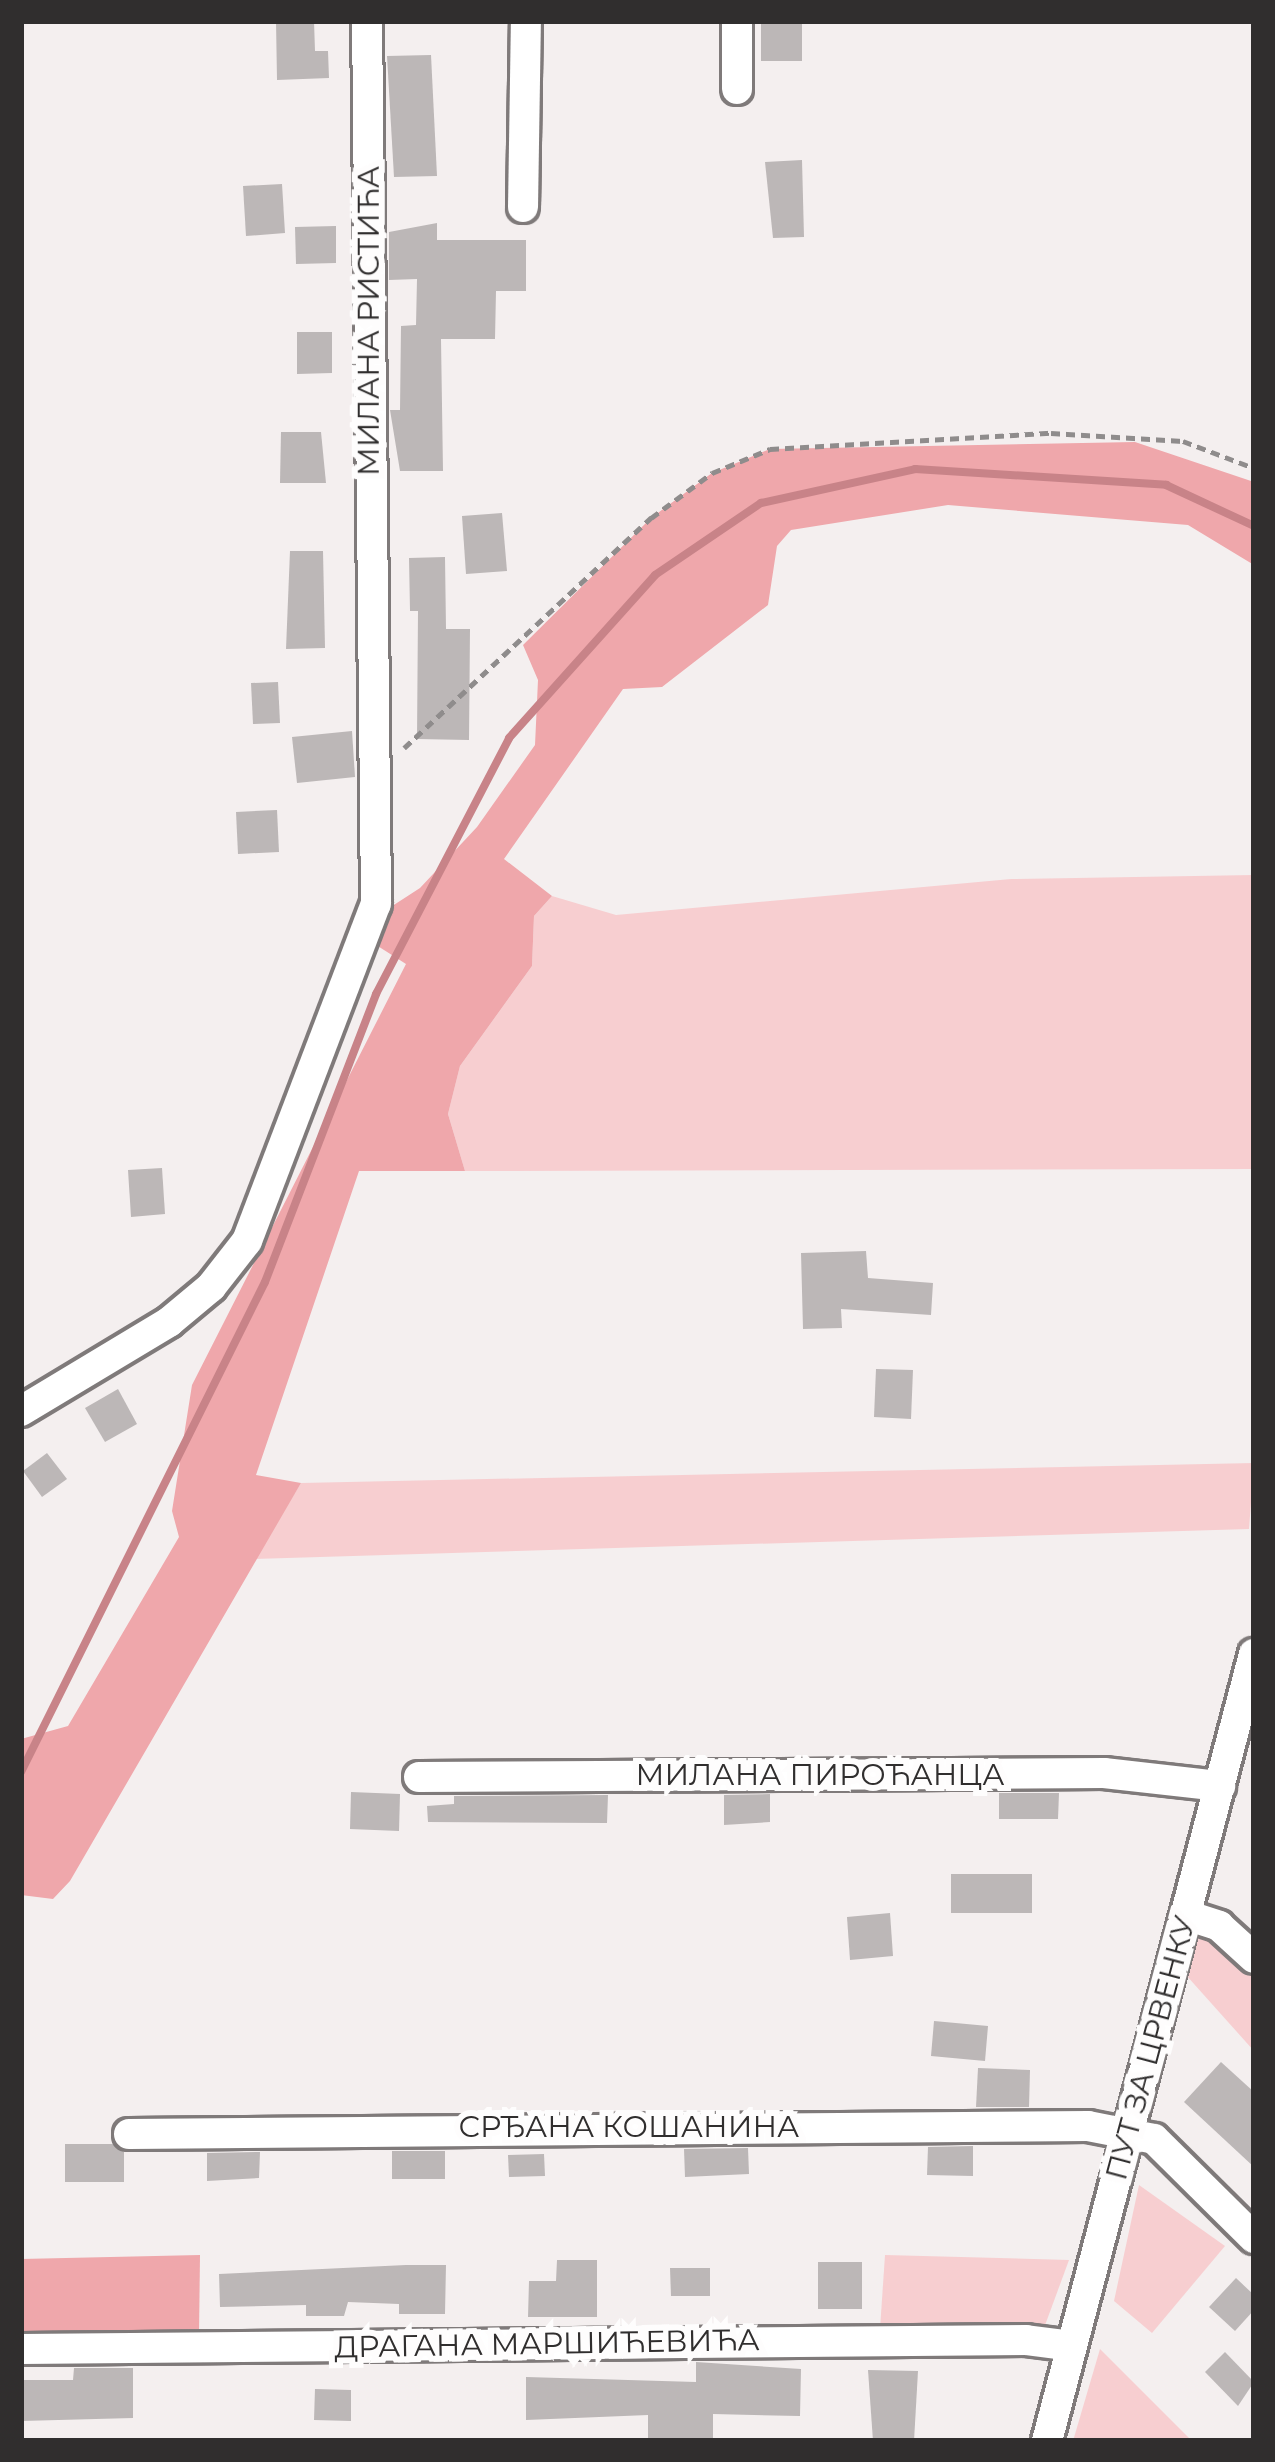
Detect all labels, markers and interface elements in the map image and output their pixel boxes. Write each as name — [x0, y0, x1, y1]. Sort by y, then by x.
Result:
street label: МИЛАНА РИСТИЋА — [351, 166, 387, 476]
street label: МИЛАНА ПИРОЋАНЦА — [636, 1757, 1004, 1793]
street label: ПУТ ЗА ЦРВЕНКУ — [1098, 1912, 1204, 2184]
street label: СРЂАНА КОШАНИНА — [459, 2109, 799, 2145]
street label: ДРАГАНА МАРШИЋЕВИЋА — [334, 2322, 760, 2366]

